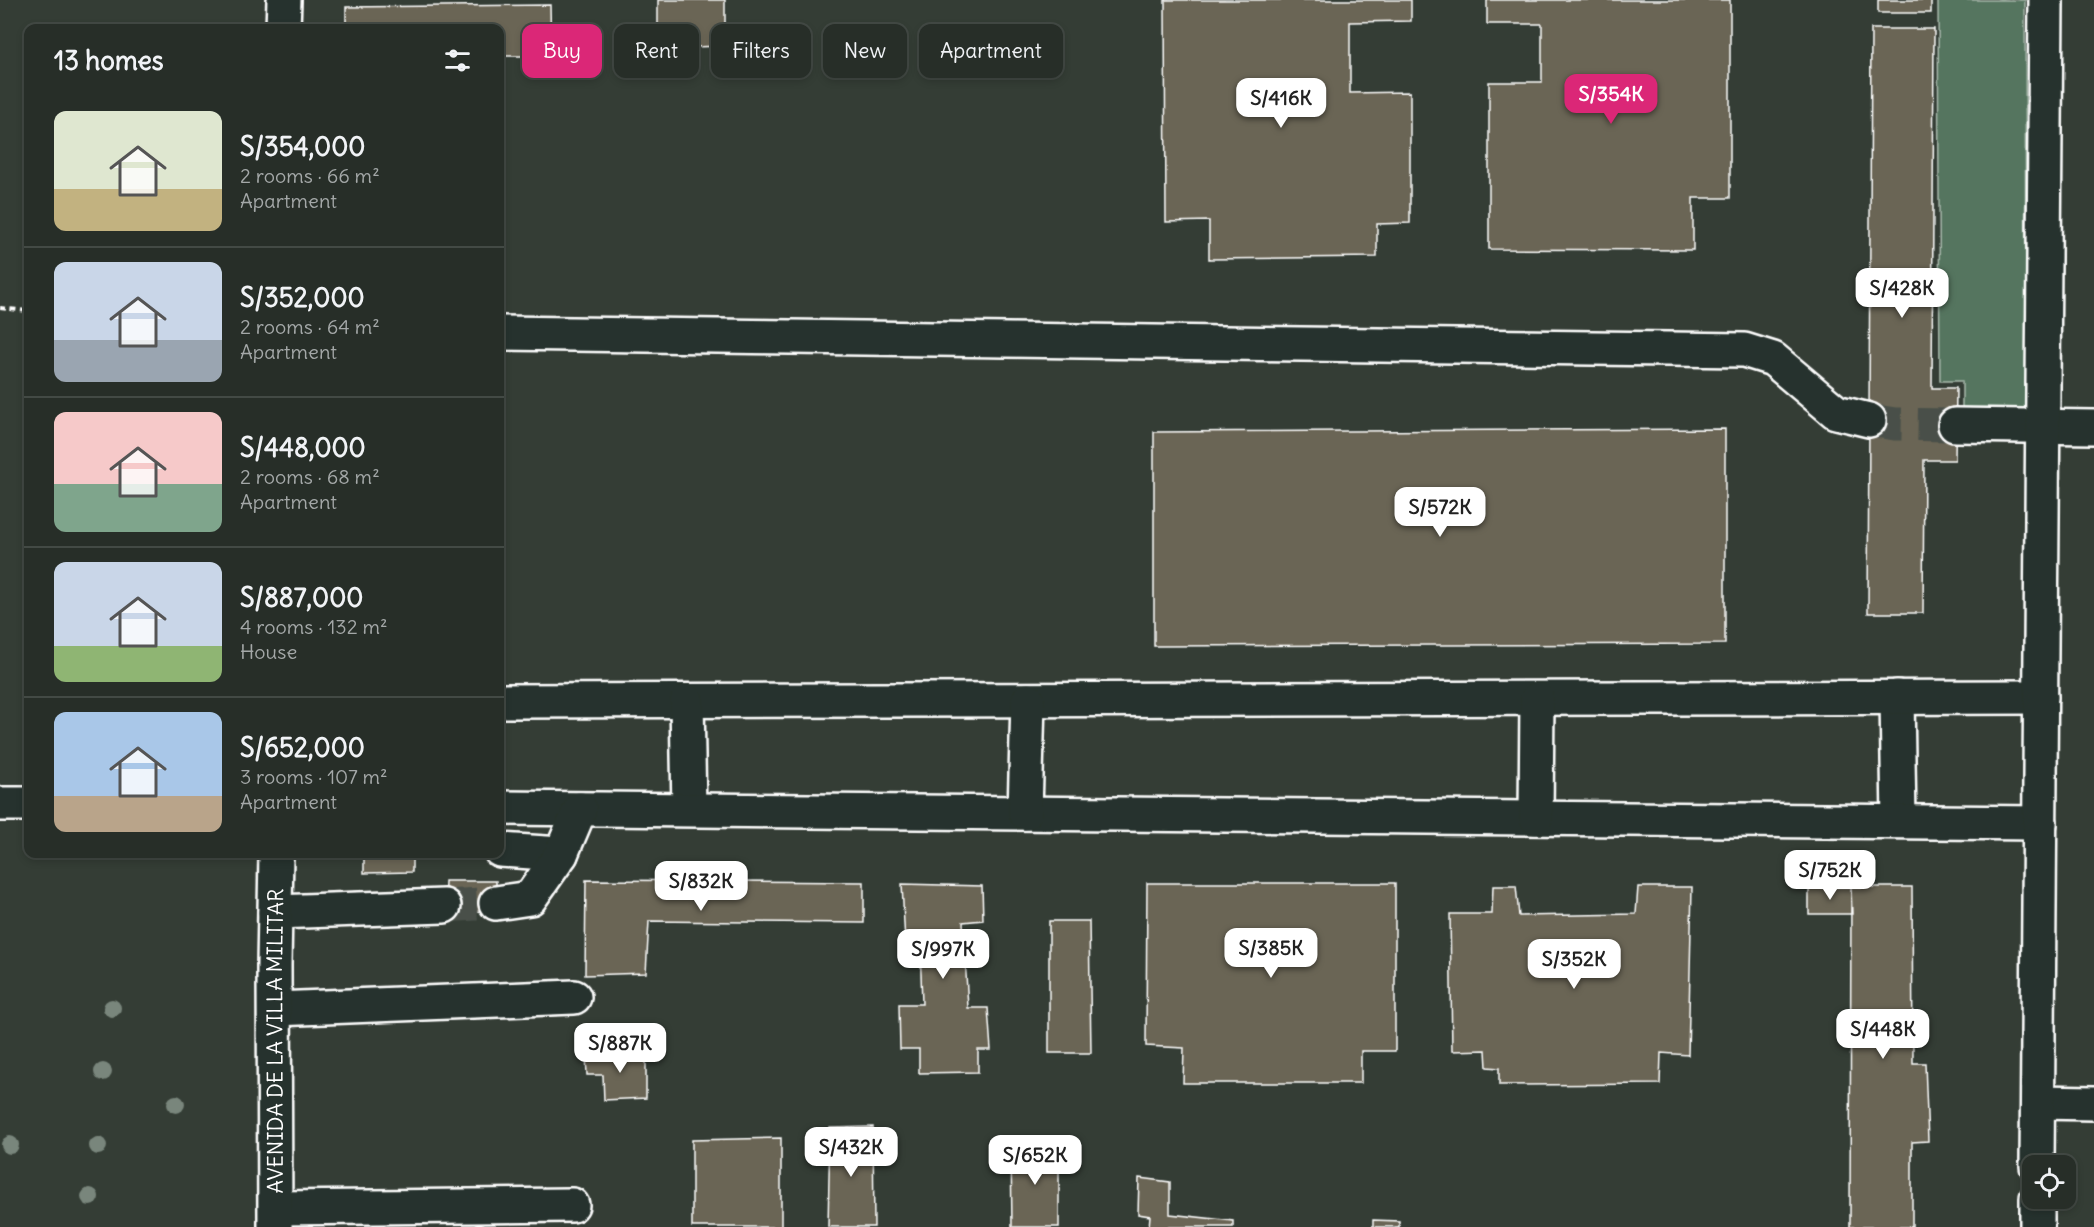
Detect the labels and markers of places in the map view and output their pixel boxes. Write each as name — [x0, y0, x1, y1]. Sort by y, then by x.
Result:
pin: S/354K — [1562, 74, 1660, 125]
pin: S/416K — [1232, 78, 1330, 129]
pin: S/428K — [1853, 268, 1951, 319]
pin: S/572K — [1391, 487, 1489, 538]
pin: S/752K — [1781, 850, 1879, 901]
pin: S/832K — [652, 861, 750, 912]
pin: S/385K — [1222, 928, 1320, 979]
pin: S/997K — [894, 929, 992, 980]
pin: S/352K — [1525, 939, 1623, 990]
pin: S/448K — [1834, 1009, 1932, 1060]
pin: S/887K — [571, 1023, 669, 1074]
pin: S/432K — [802, 1127, 900, 1178]
pin: S/652K — [986, 1135, 1084, 1186]

